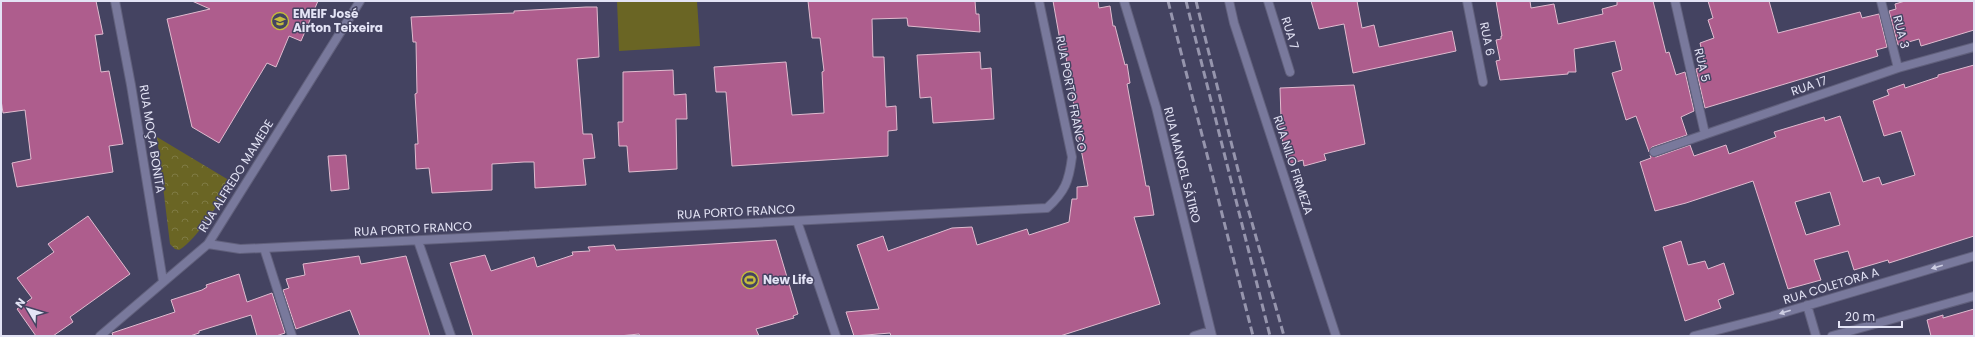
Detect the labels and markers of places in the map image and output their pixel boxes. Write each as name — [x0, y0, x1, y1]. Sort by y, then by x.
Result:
place label: EMEIF José Airton Teixeira — [293, 5, 383, 36]
school or university icon: EMEIF José Airton Teixeira — [270, 11, 290, 31]
sports icon: New Life — [740, 270, 760, 290]
place label: New Life — [763, 271, 814, 288]

